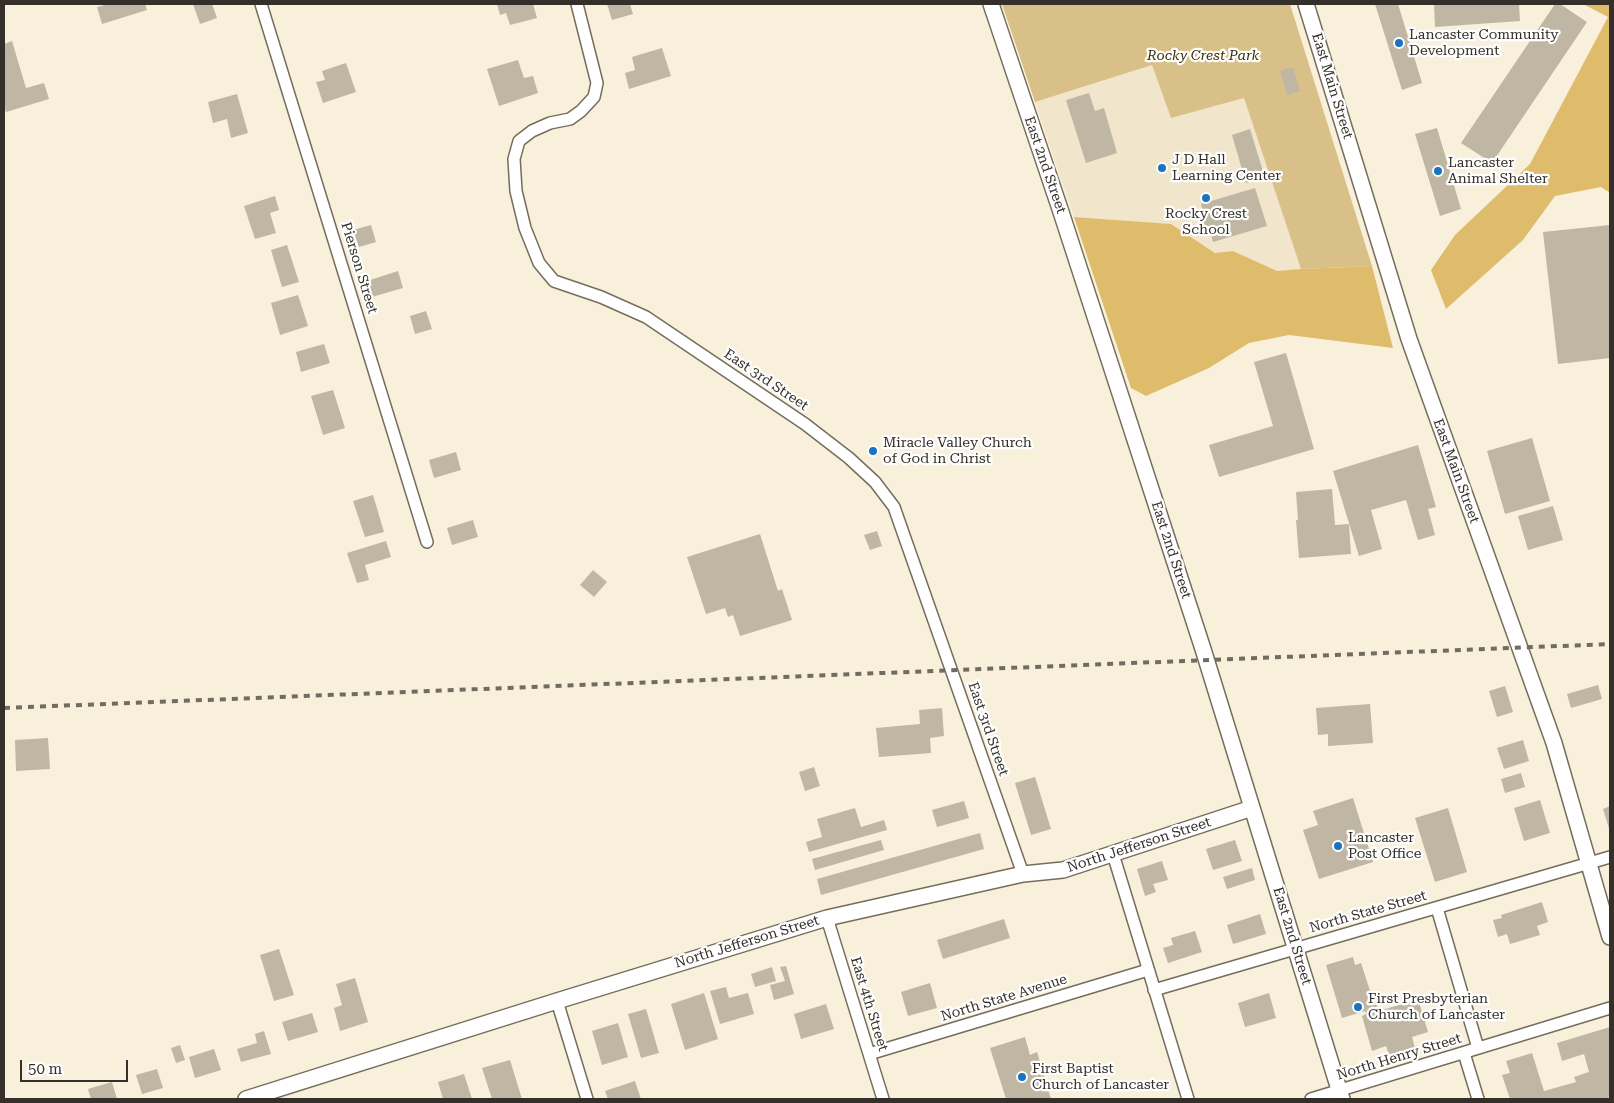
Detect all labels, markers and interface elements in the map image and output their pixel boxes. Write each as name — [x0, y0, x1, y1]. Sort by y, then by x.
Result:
place label: Lancaster Community Development — [1409, 27, 1559, 59]
street label: East Main Street — [1308, 31, 1356, 141]
marker: Lancaster Community Development — [1393, 37, 1405, 49]
park label: Rocky Crest Park — [1147, 48, 1259, 64]
street label: East 2nd Street — [1021, 114, 1069, 216]
place label: J D Hall Learning Center — [1172, 152, 1281, 184]
place label: Lancaster Animal Shelter — [1448, 155, 1548, 188]
marker: J D Hall Learning Center — [1156, 162, 1168, 174]
marker: Lancaster Animal Shelter — [1432, 165, 1444, 177]
marker: Rocky Crest School — [1200, 192, 1212, 204]
place label: Rocky Crest School — [1165, 206, 1247, 238]
street label: Pierson Street — [337, 220, 381, 316]
street label: East 3rd Street — [721, 346, 811, 414]
street label: East Main Street — [1429, 416, 1483, 526]
place label: Miracle Valley Church of God in Christ — [883, 435, 1032, 468]
marker: Miracle Valley Church of God in Christ — [867, 445, 879, 457]
street label: East 2nd Street — [1147, 499, 1195, 601]
street label: East 3rd Street — [964, 680, 1012, 778]
street label: North Jefferson Street — [1065, 814, 1213, 876]
place label: Lancaster Post Office — [1348, 830, 1421, 862]
marker: Lancaster Post Office — [1332, 840, 1344, 852]
street label: East 2nd Street — [1269, 885, 1315, 987]
street label: North State Street — [1307, 887, 1429, 937]
street label: North Jefferson Street — [673, 912, 821, 972]
street label: East 4th Street — [847, 955, 891, 1053]
street label: North State Avenue — [939, 971, 1069, 1025]
place label: First Presbyterian Church of Lancaster — [1368, 991, 1505, 1024]
marker: First Presbyterian Church of Lancaster — [1352, 1001, 1364, 1013]
street label: North Henry Street — [1335, 1030, 1463, 1084]
scale bar — [22, 1050, 130, 1082]
text: 50 m — [28, 1060, 62, 1078]
place label: First Baptist Church of Lancaster — [1032, 1061, 1169, 1094]
marker: First Baptist Church of Lancaster — [1016, 1071, 1028, 1083]

